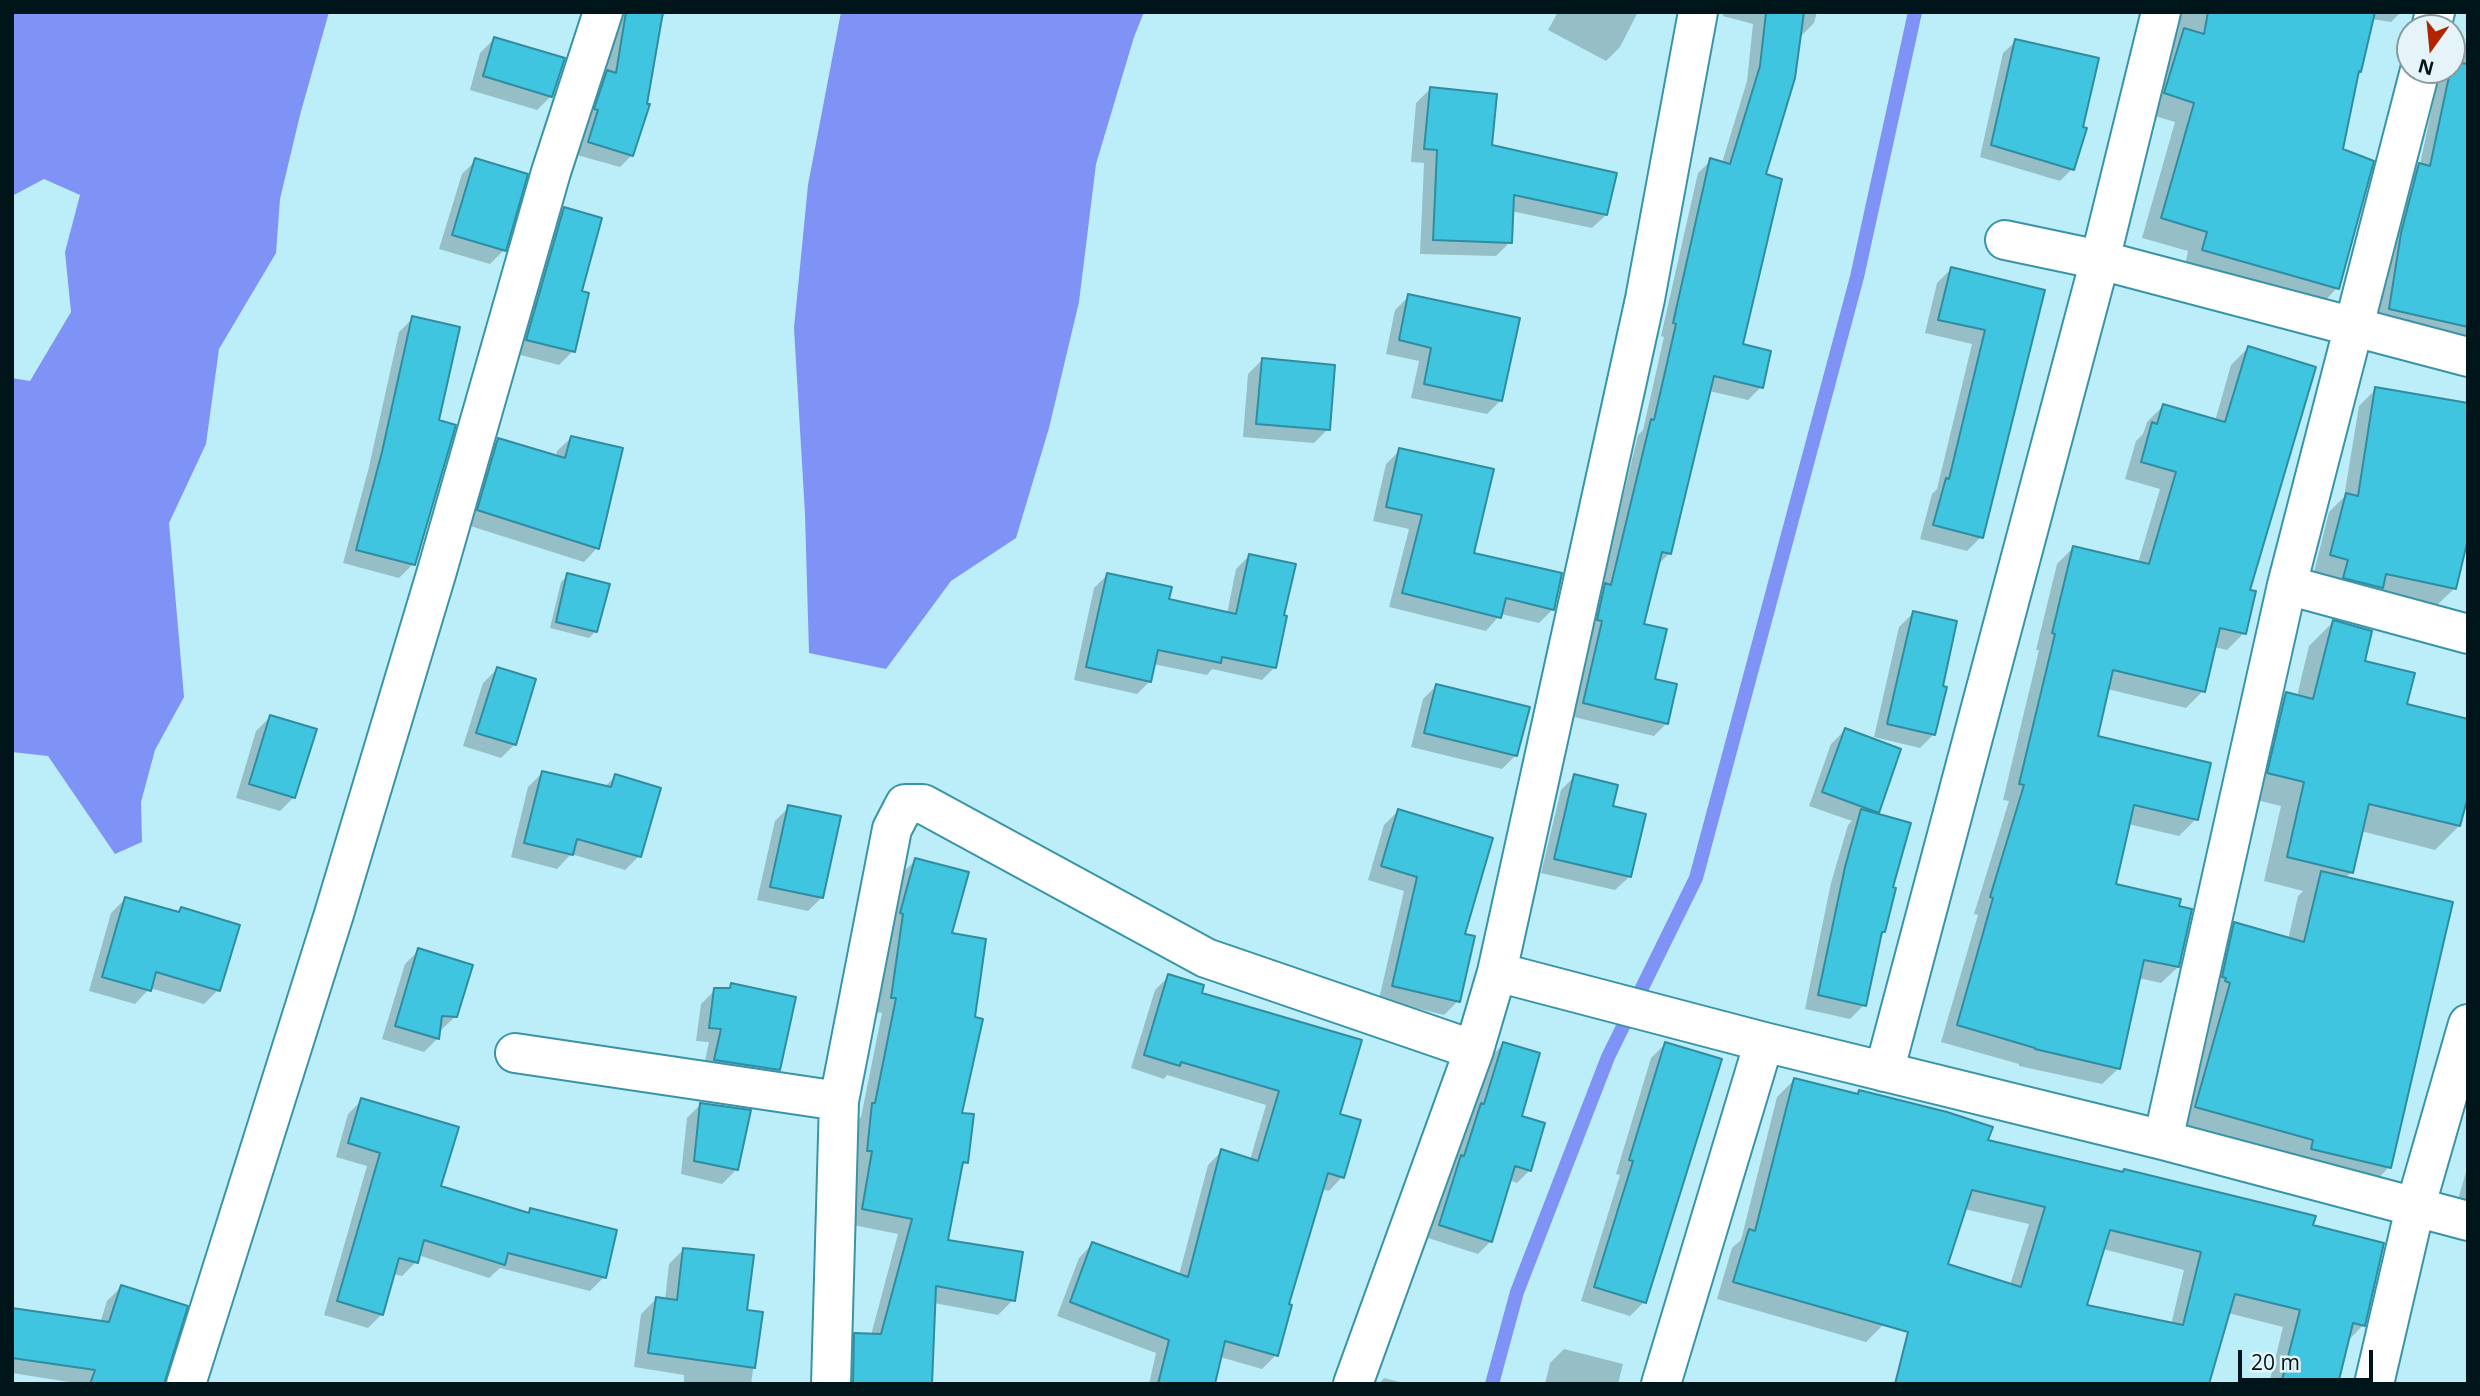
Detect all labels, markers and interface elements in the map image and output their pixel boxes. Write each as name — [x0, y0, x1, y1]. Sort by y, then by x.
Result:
north arrow — [2396, 14, 2466, 84]
text: N — [2415, 53, 2437, 82]
scale bar — [2242, 1336, 2377, 1380]
text: 20 m — [2251, 1348, 2300, 1376]

